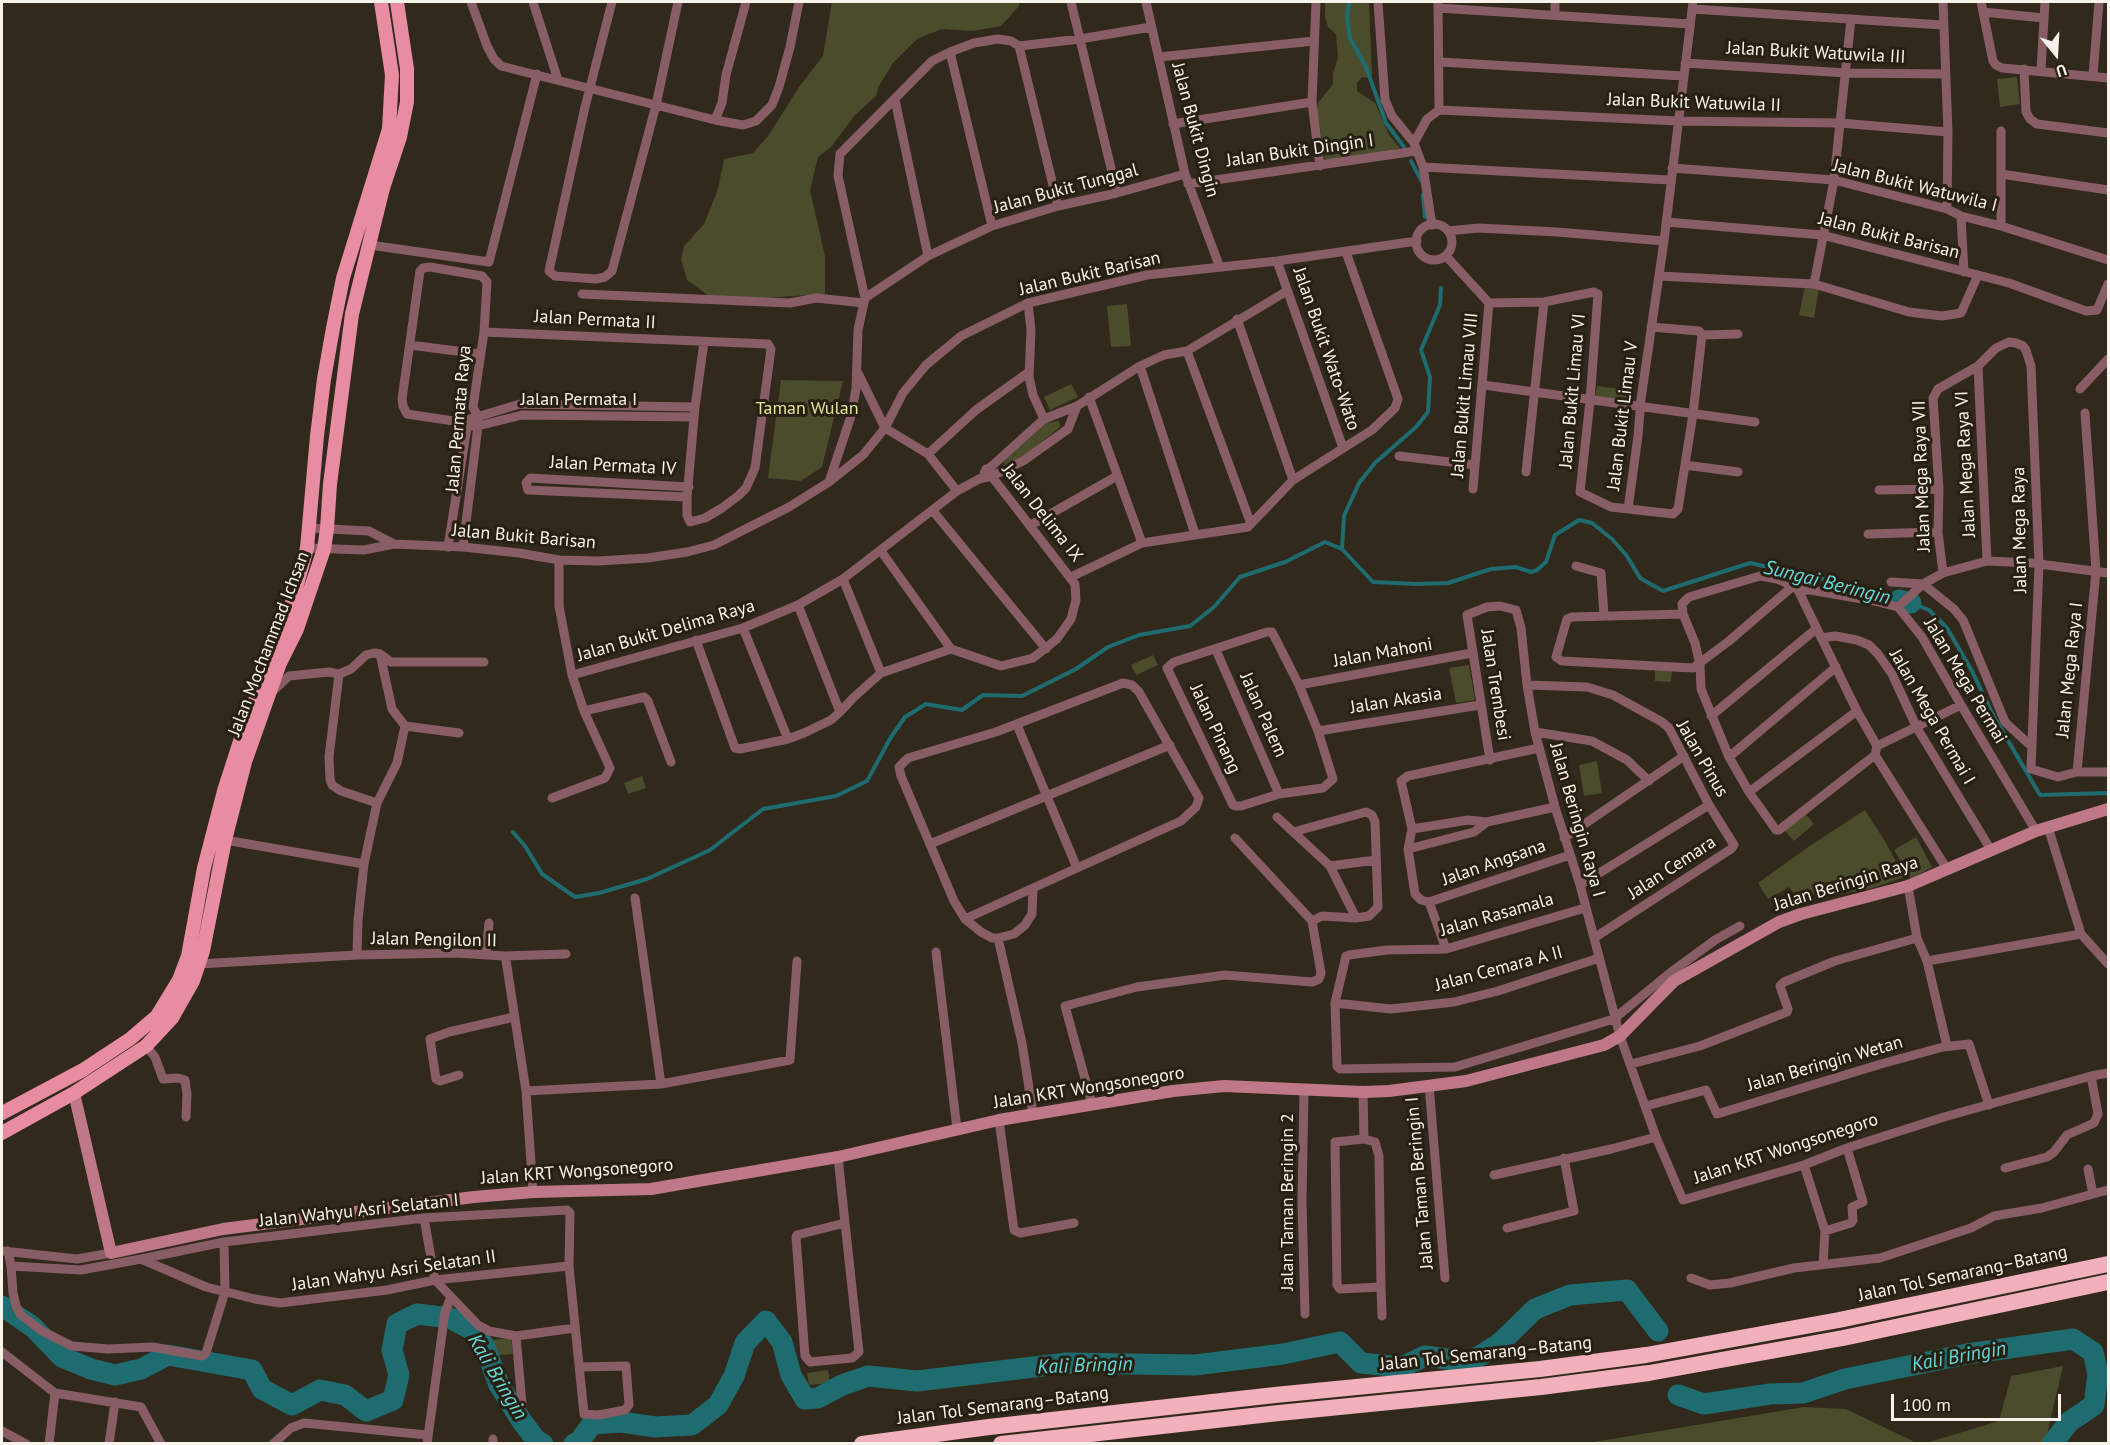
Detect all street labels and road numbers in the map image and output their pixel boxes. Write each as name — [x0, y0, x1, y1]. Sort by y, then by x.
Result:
street label: Jalan Bukit Watuwila III — [1726, 38, 1906, 68]
street label: Jalan Bukit Dingin — [1167, 60, 1223, 200]
street label: Jalan Bukit Watuwila II — [1607, 89, 1781, 117]
street label: Jalan Bukit Dingin I — [1225, 130, 1375, 172]
street label: Jalan Bukit Watuwila I — [1831, 155, 1999, 217]
street label: Jalan Bukit Tunggal — [991, 159, 1141, 219]
street label: Jalan Bukit Barisan — [1816, 208, 1962, 264]
street label: Jalan Bukit Barisan — [1017, 247, 1163, 301]
street label: Jalan Bukit Wato-Wato — [1288, 264, 1364, 434]
street label: Jalan Permata II — [534, 306, 656, 334]
street label: Jalan Bukit Limau VIII — [1447, 312, 1483, 478]
street label: Jalan Bukit Limau VI — [1555, 313, 1591, 469]
street label: Jalan Bukit Limau V — [1603, 340, 1643, 492]
street label: Jalan Permata Raya — [442, 344, 476, 494]
street label: Jalan Permata I — [521, 389, 637, 411]
street label: Jalan Mega Raya VI — [1951, 390, 1981, 538]
street label: Jalan Mega Raya VII — [1909, 400, 1935, 552]
street label: Jalan Permata IV — [549, 452, 677, 480]
street label: Jalan Delima IX — [997, 460, 1087, 566]
street label: Jalan Mega Raya — [2008, 467, 2032, 593]
street label: Jalan Bukit Barisan — [451, 520, 597, 554]
street label: Jalan Mochammad Ichsan — [224, 549, 314, 739]
street label: Jalan Bukit Delima Raya — [575, 595, 757, 667]
street label: Jalan Mega Raya I — [2052, 601, 2088, 739]
street label: Jalan Mega Permai — [1919, 614, 2011, 748]
street label: Jalan Trembesi — [1476, 628, 1514, 742]
street label: Jalan Mahoni — [1332, 634, 1434, 672]
street label: Jalan Mega Permai I — [1884, 645, 1980, 789]
street label: Jalan Palem — [1235, 669, 1291, 761]
street label: Jalan Pinang — [1185, 681, 1245, 777]
street label: Jalan Akasia — [1349, 683, 1443, 719]
street label: Jalan Pinus — [1671, 717, 1733, 801]
street label: Jalan Beringin Raya I — [1545, 740, 1609, 900]
street label: Jalan Cemara — [1624, 832, 1720, 904]
street label: Jalan Angsana — [1439, 835, 1549, 891]
street label: Jalan Beringin Raya — [1771, 852, 1921, 916]
street label: Jalan Rasamala — [1438, 889, 1556, 941]
street label: Jalan Pengilon II — [371, 928, 497, 952]
street label: Jalan Cemara A II — [1433, 942, 1565, 996]
street label: Jalan Beringin Wetan — [1745, 1031, 1905, 1097]
street label: Jalan KRT Wongsonegoro — [992, 1062, 1186, 1114]
street label: Jalan Taman Beringin I — [1402, 1096, 1438, 1270]
street label: Jalan KRT Wongsonegoro — [1691, 1109, 1881, 1189]
street label: Jalan Taman Beringin 2 — [1277, 1113, 1299, 1291]
street label: Jalan KRT Wongsonegoro — [480, 1155, 674, 1189]
street label: Jalan Wahyu Asri Selatan I — [258, 1190, 460, 1232]
street label: Jalan Tol Semarang–Batang — [1857, 1241, 2069, 1307]
street label: Jalan Wahyu Asri Selatan II — [291, 1246, 497, 1296]
street label: Jalan Tol Semarang–Batang — [1379, 1332, 1593, 1376]
street label: Jalan Tol Semarang–Batang — [896, 1382, 1110, 1430]

